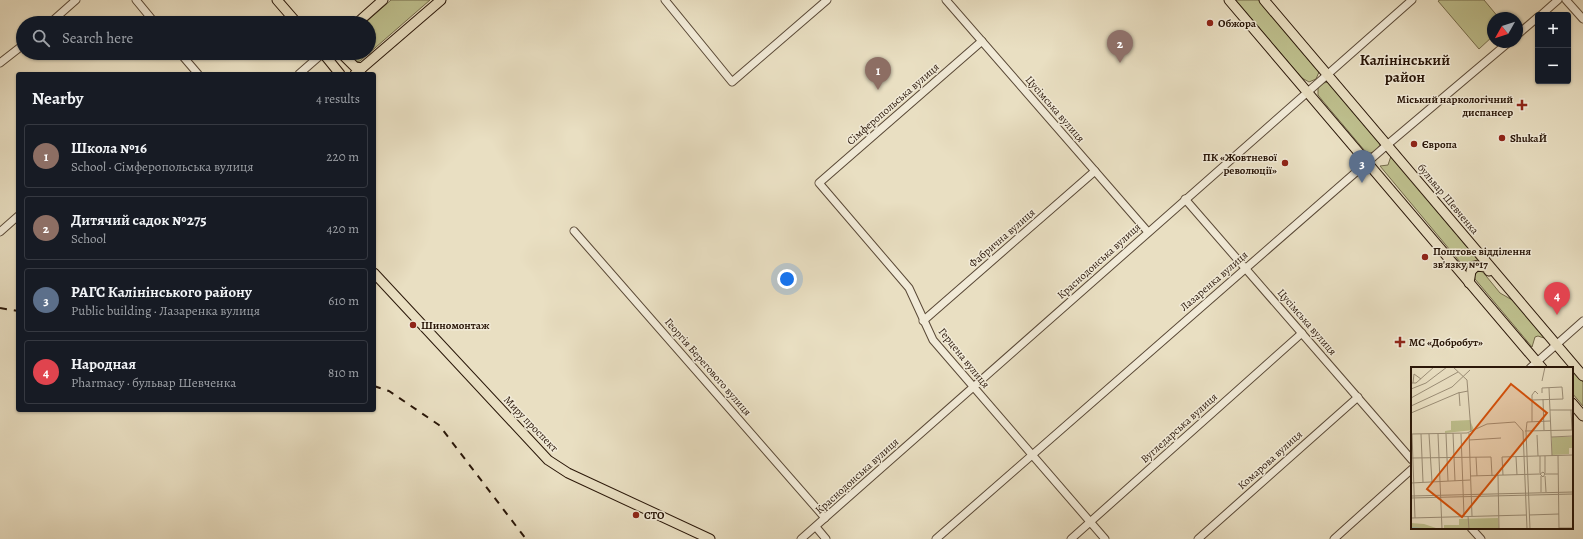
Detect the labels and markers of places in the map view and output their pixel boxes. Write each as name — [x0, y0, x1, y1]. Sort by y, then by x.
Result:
place label: Обжора — [1218, 16, 1257, 31]
marker: Обжора — [1205, 18, 1215, 28]
pin: 2 — [1107, 30, 1133, 63]
pin: 1 — [865, 57, 891, 90]
place label: Міський наркологічний диспансер — [1397, 92, 1513, 120]
marker: Міський наркологічний диспансер — [1516, 99, 1528, 111]
place label: ShukaЙ — [1510, 131, 1547, 146]
marker: ShukaЙ — [1497, 133, 1507, 143]
place label: Європа — [1422, 137, 1458, 152]
marker: Європа — [1409, 139, 1419, 149]
place label: ПК «Жовтневої революції» — [1203, 150, 1278, 178]
pin: 3 — [1349, 150, 1375, 183]
marker: ПК «Жовтневої революції» — [1280, 158, 1290, 168]
place label: Поштове відділення зв'язку №17 — [1433, 244, 1531, 272]
marker: Поштове відділення зв'язку №17 — [1420, 252, 1430, 262]
pin: 4 — [1544, 282, 1570, 315]
place label: Шиномонтаж — [421, 318, 490, 333]
marker: Шиномонтаж — [408, 320, 418, 330]
place label: МС «Добробут» — [1409, 335, 1483, 350]
marker: МС «Добробут» — [1394, 336, 1406, 348]
place label: СТО — [644, 508, 665, 523]
marker: СТО — [631, 510, 641, 520]

